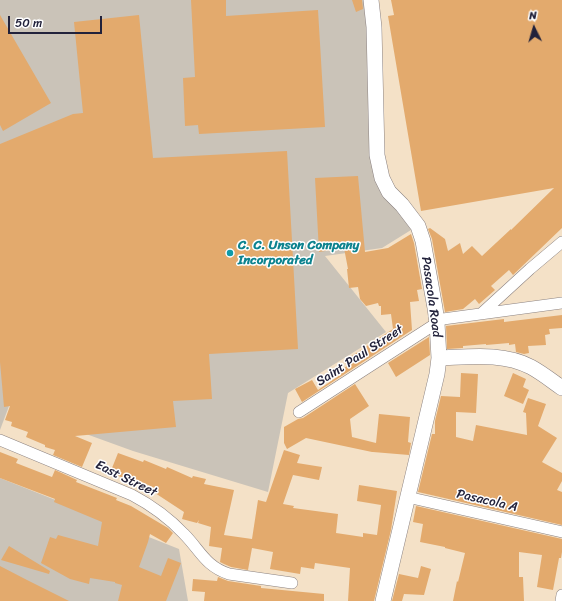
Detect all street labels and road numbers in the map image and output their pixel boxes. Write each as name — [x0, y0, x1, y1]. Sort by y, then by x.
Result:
street label: Pasacola Road — [418, 256, 444, 338]
street label: Saint Paul Street — [314, 322, 406, 390]
street label: East Street — [93, 457, 159, 501]
street label: Pasacola A — [455, 486, 519, 516]

